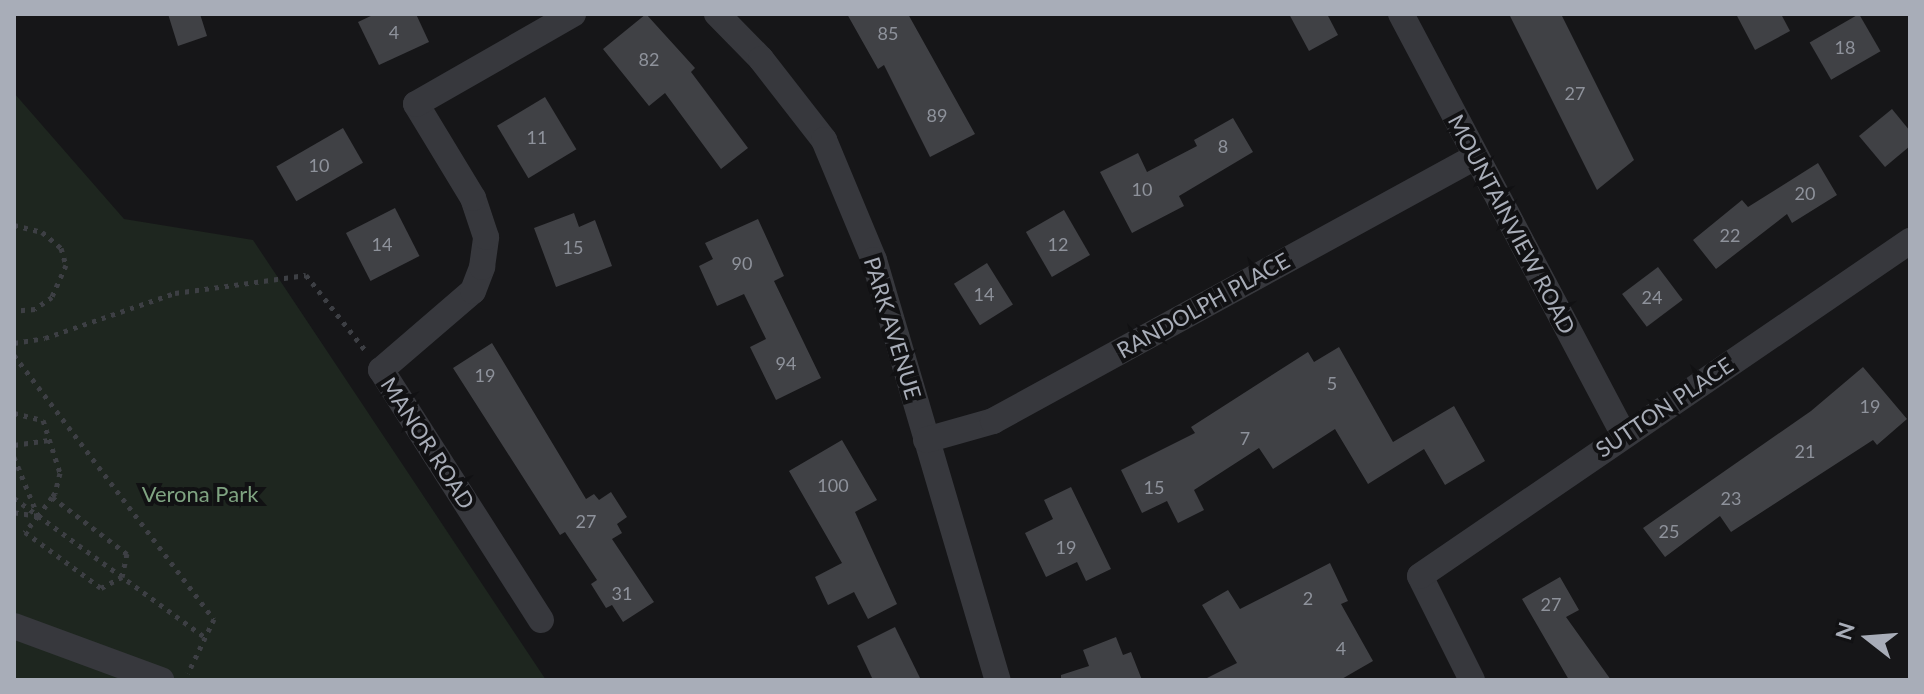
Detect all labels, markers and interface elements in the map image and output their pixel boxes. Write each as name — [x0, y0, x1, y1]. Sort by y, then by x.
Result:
house number: 4 — [389, 21, 399, 43]
house number: 85 — [878, 22, 898, 44]
house number: 18 — [1835, 36, 1855, 58]
house number: 82 — [639, 48, 659, 70]
house number: 27 — [1565, 82, 1585, 104]
house number: 89 — [927, 104, 947, 126]
street label: MOUNTAINVIEW ROAD — [1443, 110, 1581, 338]
house number: 11 — [527, 126, 547, 148]
house number: 8 — [1218, 135, 1228, 157]
house number: 10 — [309, 154, 329, 176]
house number: 10 — [1132, 178, 1152, 200]
house number: 20 — [1795, 182, 1815, 204]
house number: 22 — [1720, 224, 1740, 246]
house number: 14 — [372, 233, 392, 255]
house number: 12 — [1048, 233, 1068, 255]
house number: 15 — [563, 236, 583, 258]
street label: RANDOLPH PLACE — [1112, 247, 1294, 363]
house number: 90 — [732, 252, 752, 274]
street label: PARK AVENUE — [859, 253, 927, 403]
house number: 14 — [974, 283, 994, 305]
house number: 24 — [1642, 286, 1662, 308]
street label: SUTTON PLACE — [1590, 351, 1738, 463]
house number: 94 — [776, 352, 796, 374]
house number: 19 — [475, 364, 495, 386]
street label: MANOR ROAD — [376, 372, 480, 514]
house number: 5 — [1327, 372, 1337, 394]
house number: 19 — [1860, 395, 1880, 417]
house number: 7 — [1240, 427, 1250, 449]
house number: 21 — [1795, 440, 1815, 462]
house number: 100 — [817, 474, 849, 496]
house number: 15 — [1144, 476, 1164, 498]
park label: Verona Park — [142, 481, 258, 507]
house number: 23 — [1721, 487, 1741, 509]
house number: 27 — [576, 510, 596, 532]
house number: 25 — [1659, 520, 1679, 542]
house number: 19 — [1056, 536, 1076, 558]
house number: 31 — [612, 582, 632, 604]
house number: 2 — [1303, 587, 1313, 609]
house number: 27 — [1541, 593, 1561, 615]
north arrow — [1828, 598, 1908, 678]
text: N — [1829, 619, 1860, 643]
house number: 4 — [1336, 637, 1346, 659]

